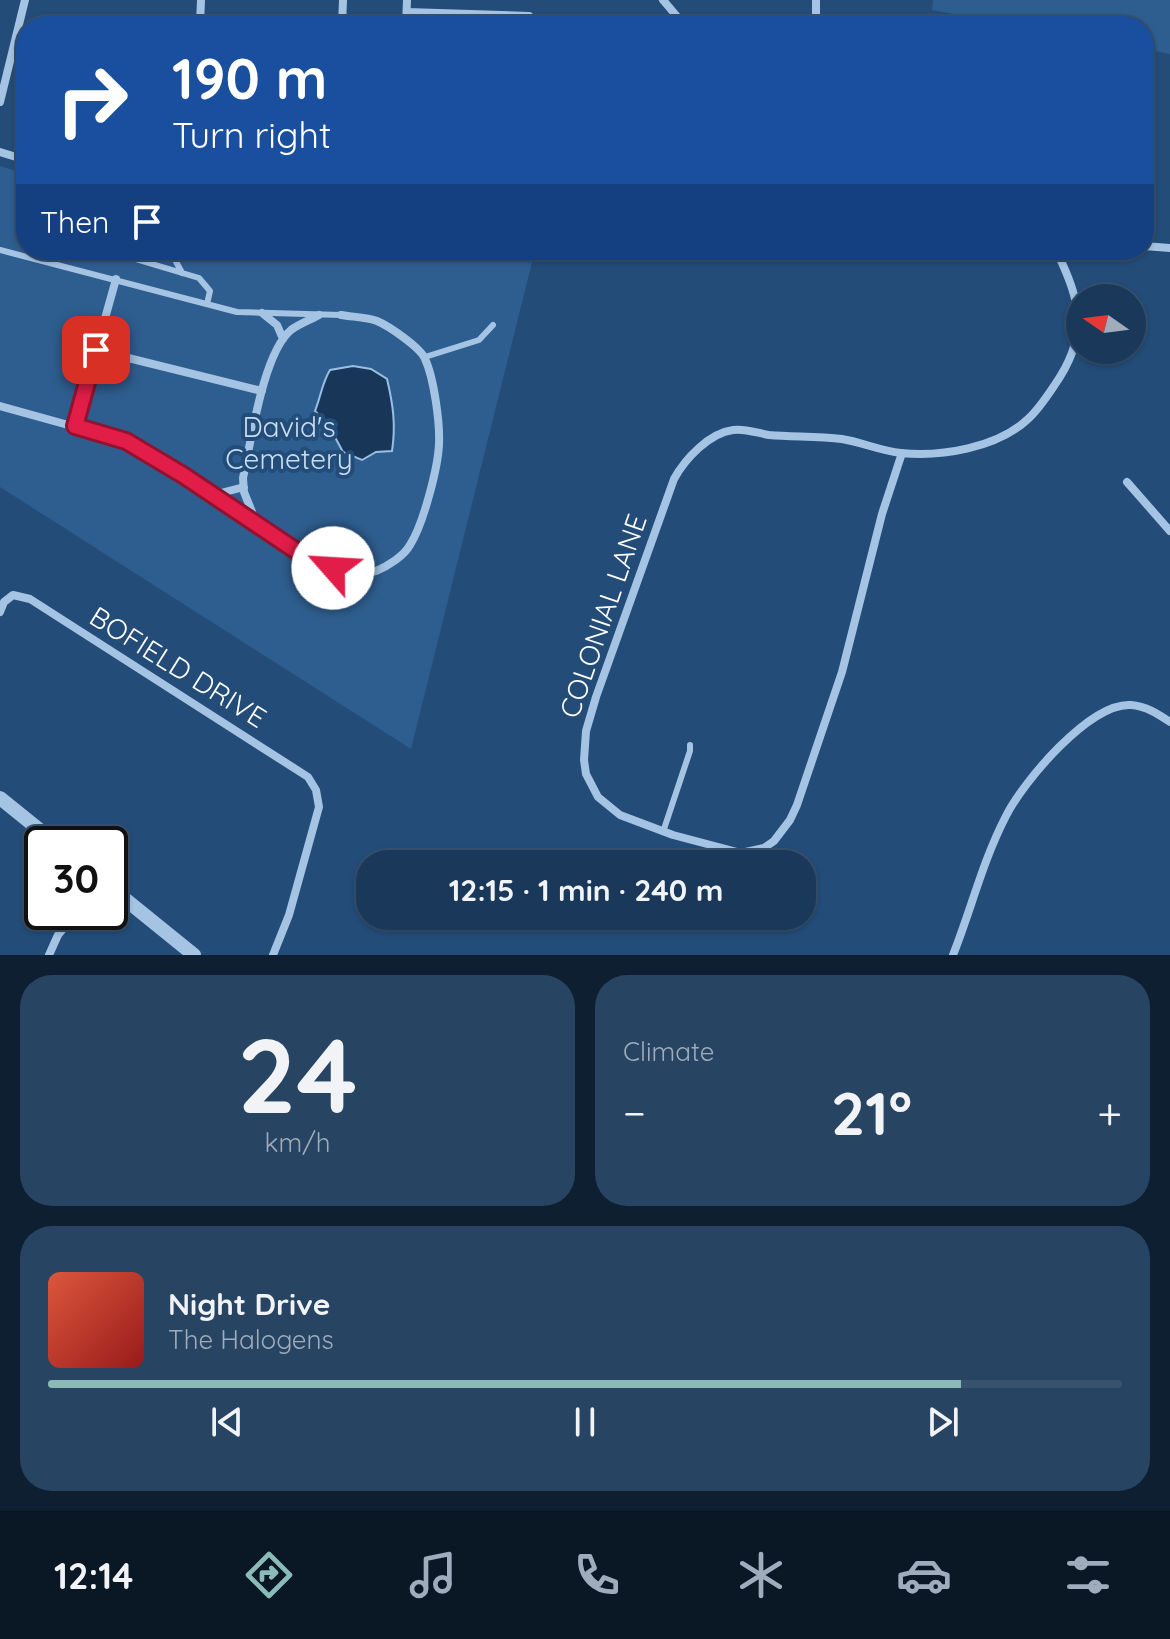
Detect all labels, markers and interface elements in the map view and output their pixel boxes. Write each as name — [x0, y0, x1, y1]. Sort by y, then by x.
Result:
text: 190 m — [172, 43, 327, 113]
icon: right — [40, 48, 144, 152]
text: Turn right — [172, 112, 331, 157]
icon: arrive — [125, 200, 169, 244]
text: Then — [40, 203, 109, 241]
north arrow — [1066, 284, 1146, 364]
map controls — [1066, 284, 1146, 364]
pin — [62, 316, 130, 384]
icon: arrive — [74, 328, 118, 372]
park label: David's Cemetery — [225, 409, 353, 476]
street label: COLONIAL LANE — [551, 509, 654, 722]
position arrow — [291, 526, 375, 610]
street label: BOFIELD DRIVE — [84, 598, 273, 735]
speed limit sign: 30 — [24, 826, 128, 930]
text: 12:15 · 1 min · 240 m — [449, 871, 723, 909]
text: 24 — [237, 1009, 358, 1139]
text: Climate — [623, 1035, 714, 1068]
text: 21° — [831, 1075, 912, 1150]
text: − — [623, 1085, 646, 1140]
text: + — [1097, 1085, 1122, 1140]
text: km/h — [265, 1126, 330, 1159]
text: Night Drive — [168, 1285, 330, 1323]
text: The Halogens — [168, 1323, 334, 1356]
icon: previous — [205, 1400, 249, 1444]
icon: pause — [563, 1400, 607, 1444]
icon: next — [921, 1400, 965, 1444]
icon: directions — [241, 1547, 297, 1603]
icon: music — [405, 1547, 461, 1603]
icon: phone — [569, 1547, 625, 1603]
icon: climate — [733, 1547, 789, 1603]
icon: car — [896, 1547, 952, 1603]
icon: filters — [1060, 1547, 1116, 1603]
text: 12:14 — [54, 1553, 133, 1598]

